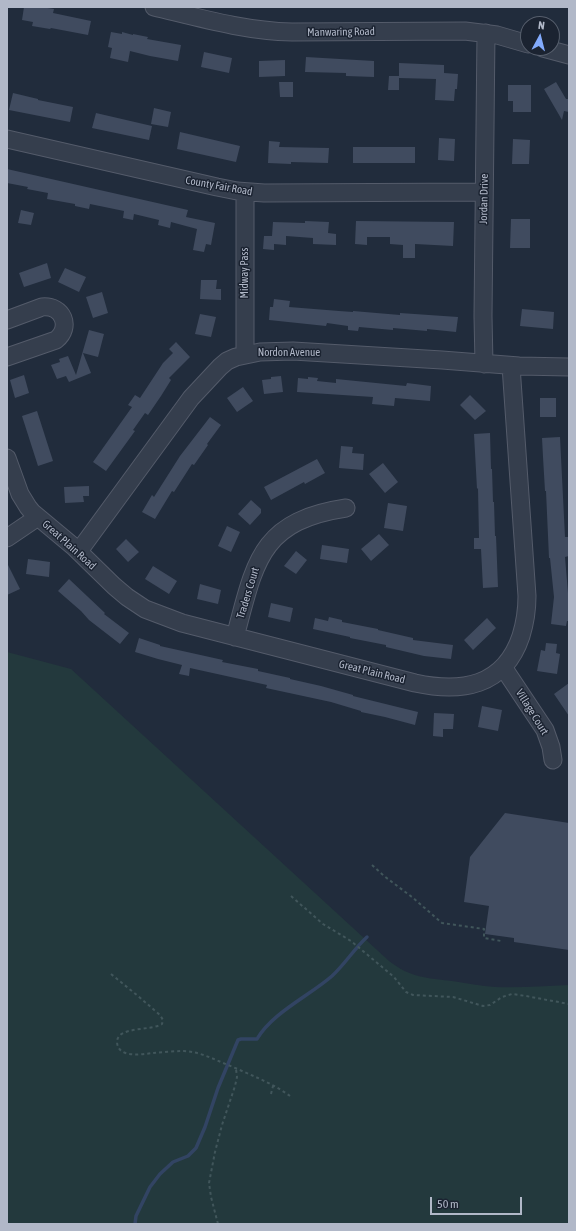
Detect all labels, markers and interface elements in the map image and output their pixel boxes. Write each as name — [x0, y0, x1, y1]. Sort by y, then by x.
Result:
north arrow — [520, 16, 560, 56]
text: N — [537, 19, 545, 31]
street label: Manwaring Road — [307, 25, 375, 39]
street label: County Fair Road — [185, 174, 253, 198]
street label: Jordan Drive — [477, 174, 491, 224]
street label: Midway Pass — [238, 248, 252, 298]
street label: Nordon Avenue — [258, 346, 320, 360]
street label: Great Plain Road — [39, 517, 99, 573]
street label: Traders Court — [234, 566, 262, 620]
street label: Great Plain Road — [338, 657, 406, 687]
street label: Village Court — [513, 687, 551, 737]
scale bar — [432, 1189, 524, 1215]
text: 50 m — [437, 1197, 459, 1211]

